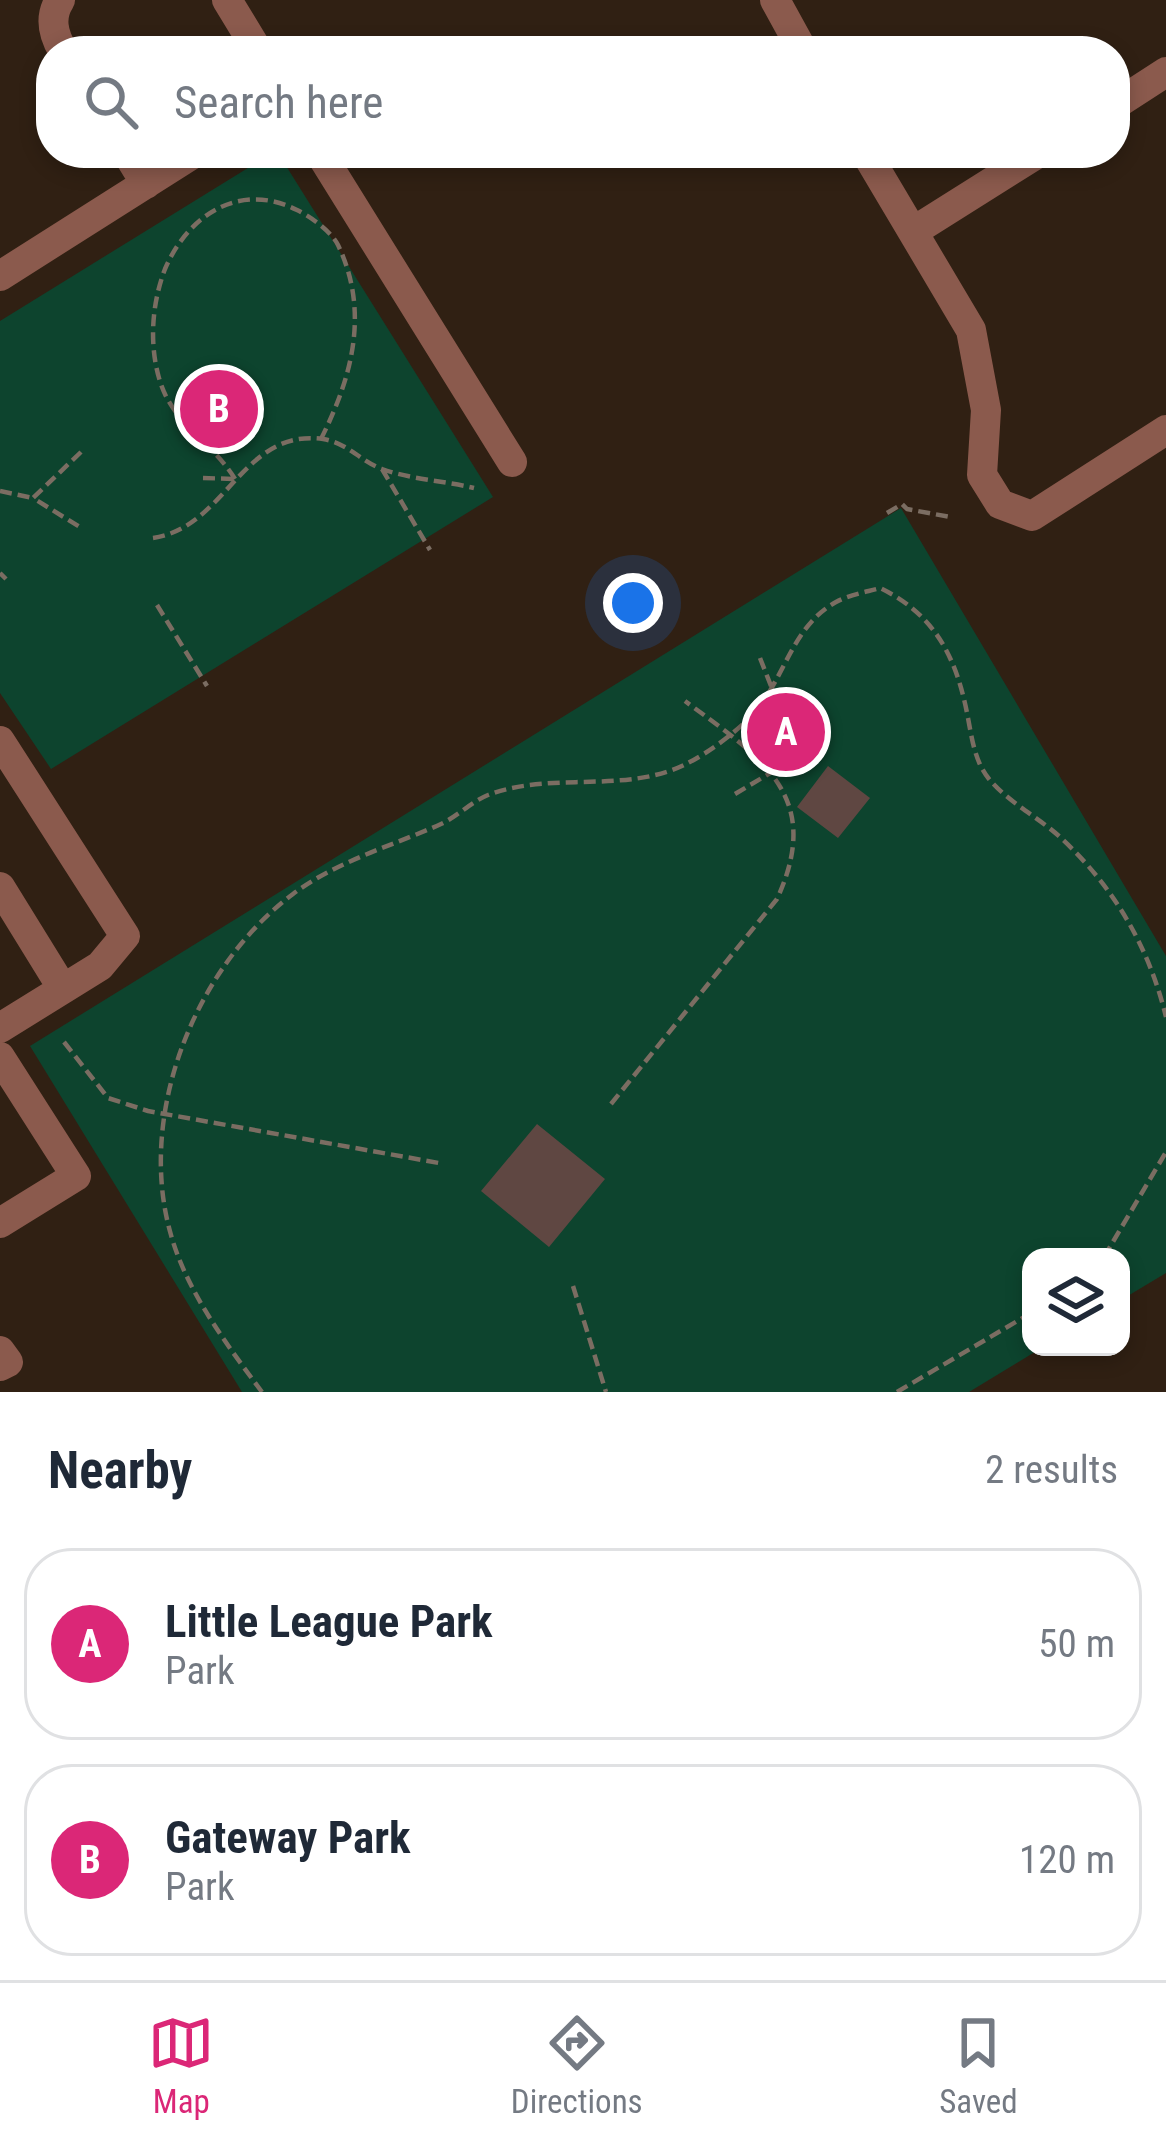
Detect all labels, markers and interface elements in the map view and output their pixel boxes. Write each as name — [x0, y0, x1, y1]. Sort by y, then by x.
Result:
search box — [36, 36, 1130, 168]
icon: search — [78, 69, 144, 135]
text: Search here — [174, 76, 383, 129]
pin: B — [180, 364, 258, 454]
your location — [603, 573, 663, 633]
pin: A — [747, 687, 825, 777]
map controls — [1022, 1248, 1130, 1356]
button: layers — [1022, 1248, 1130, 1356]
text: Nearby — [48, 1441, 192, 1500]
text: 2 results — [985, 1447, 1118, 1493]
text: Little League Park — [165, 1595, 493, 1648]
text: A — [78, 1621, 102, 1667]
text: 50 m — [1038, 1621, 1115, 1667]
text: Park — [165, 1648, 235, 1694]
text: Gateway Park — [165, 1811, 411, 1864]
text: B — [79, 1837, 101, 1883]
text: 120 m — [1019, 1837, 1115, 1883]
text: Park — [165, 1864, 235, 1910]
tab: Map — [148, 2010, 214, 2121]
tab: Directions — [511, 2010, 643, 2121]
tab: Saved — [939, 2010, 1018, 2121]

